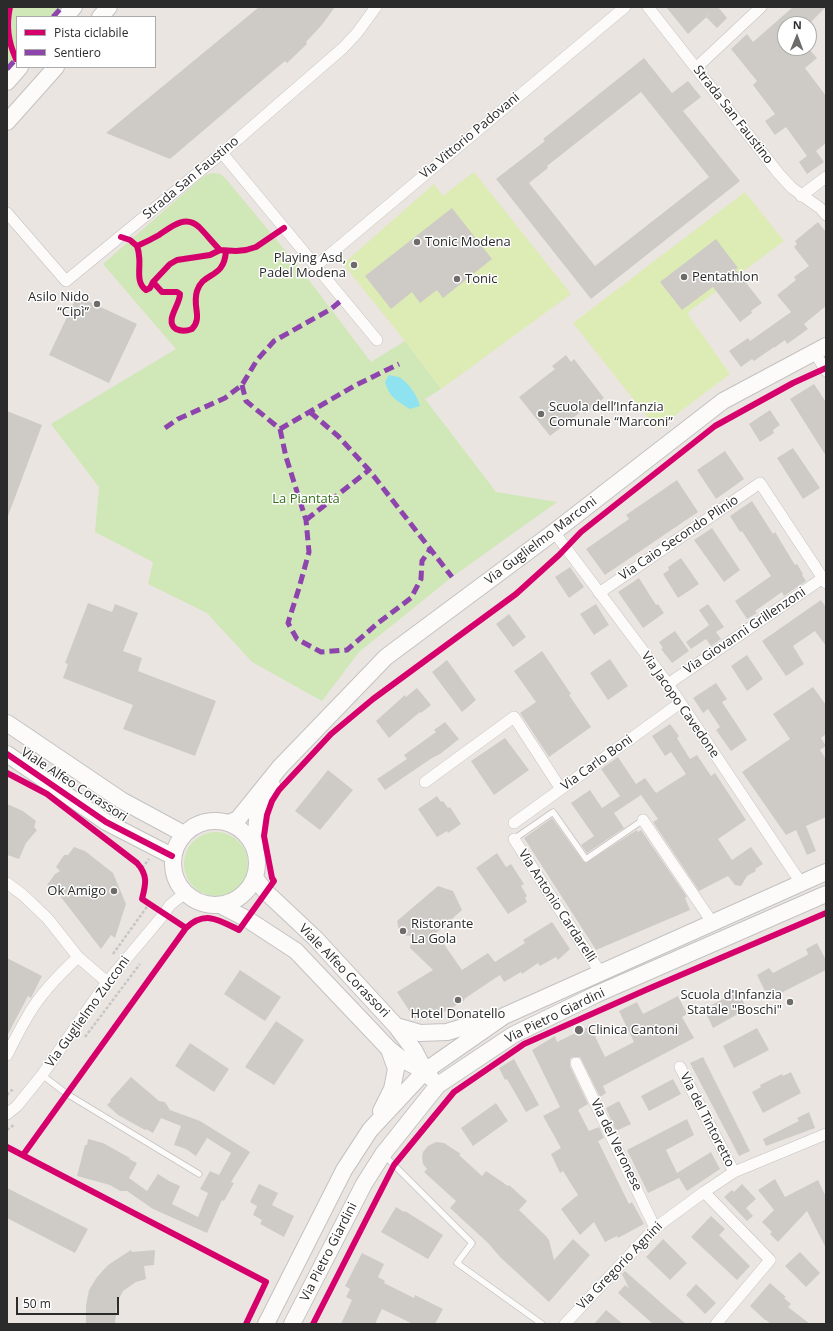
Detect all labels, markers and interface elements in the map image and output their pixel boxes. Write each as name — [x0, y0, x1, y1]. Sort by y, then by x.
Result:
legend — [16, 16, 156, 68]
north arrow — [777, 16, 817, 56]
text: N — [793, 17, 802, 32]
text: Pista ciclabile — [54, 24, 128, 41]
text: Sentiero — [54, 44, 101, 61]
street label: Strada San Faustino — [690, 63, 776, 167]
street label: Via Vittorio Padovani — [417, 90, 523, 182]
street label: Strada San Faustino — [140, 133, 242, 223]
place label: Tonic Modena — [425, 234, 511, 250]
marker: Tonic Modena — [412, 237, 422, 247]
place label: Playing Asd, Padel Modena — [259, 250, 346, 281]
marker: Playing Asd, Padel Modena — [349, 260, 359, 270]
place label: Pentathlon — [692, 269, 759, 285]
place label: Tonic — [465, 271, 497, 287]
marker: Pentathlon — [679, 272, 689, 282]
marker: Tonic — [452, 274, 462, 284]
place label: Asilo Nido “Cipì” — [28, 289, 89, 320]
marker: Asilo Nido “Cipì” — [92, 299, 102, 309]
place label: Scuola dell’Infanzia Comunale “Marconi” — [549, 399, 673, 430]
marker: Scuola dell’Infanzia Comunale “Marconi” — [536, 409, 546, 419]
park label: La Piantata — [272, 491, 340, 507]
street label: Via Caio Secondo Plinio — [616, 492, 742, 584]
street label: Via Guglielmo Marconi — [482, 494, 600, 588]
street label: Via Giovanni Grillenzoni — [681, 584, 809, 678]
street label: Via Jacopo Cavedone — [638, 649, 722, 761]
street label: Via Carlo Boni — [558, 732, 636, 794]
street label: Viale Alfeo Corassori — [18, 745, 130, 825]
street label: Via Antonio Cardarelli — [515, 847, 599, 965]
place label: Ok Amigo — [47, 883, 106, 899]
marker: Ok Amigo — [109, 886, 119, 896]
place label: Ristorante La Gola — [411, 916, 473, 947]
street label: Viale Alfeo Corassori — [295, 921, 393, 1021]
marker: Ristorante La Gola — [398, 926, 408, 936]
street label: Via Guglielmo Zucconi — [42, 953, 134, 1071]
street label: Via Pietro Giardini — [503, 985, 607, 1047]
place label: Scuola d'Infanzia Statale "Boschi" — [680, 987, 782, 1018]
marker: Hotel Donatello — [453, 995, 463, 1005]
marker: Scuola d'Infanzia Statale "Boschi" — [785, 997, 795, 1007]
place label: Hotel Donatello — [411, 1006, 505, 1022]
place label: Clinica Cantoni — [588, 1022, 678, 1038]
marker: Clinica Cantoni — [573, 1024, 585, 1036]
street label: Via del Tintoretto — [676, 1070, 738, 1170]
street label: Via del Veronese — [587, 1096, 645, 1194]
street label: Via Pietro Giardini — [297, 1200, 361, 1304]
street label: Via Gregorio Agnini — [574, 1219, 666, 1313]
scale bar — [18, 1289, 121, 1315]
text: 50 m — [23, 1295, 51, 1312]

